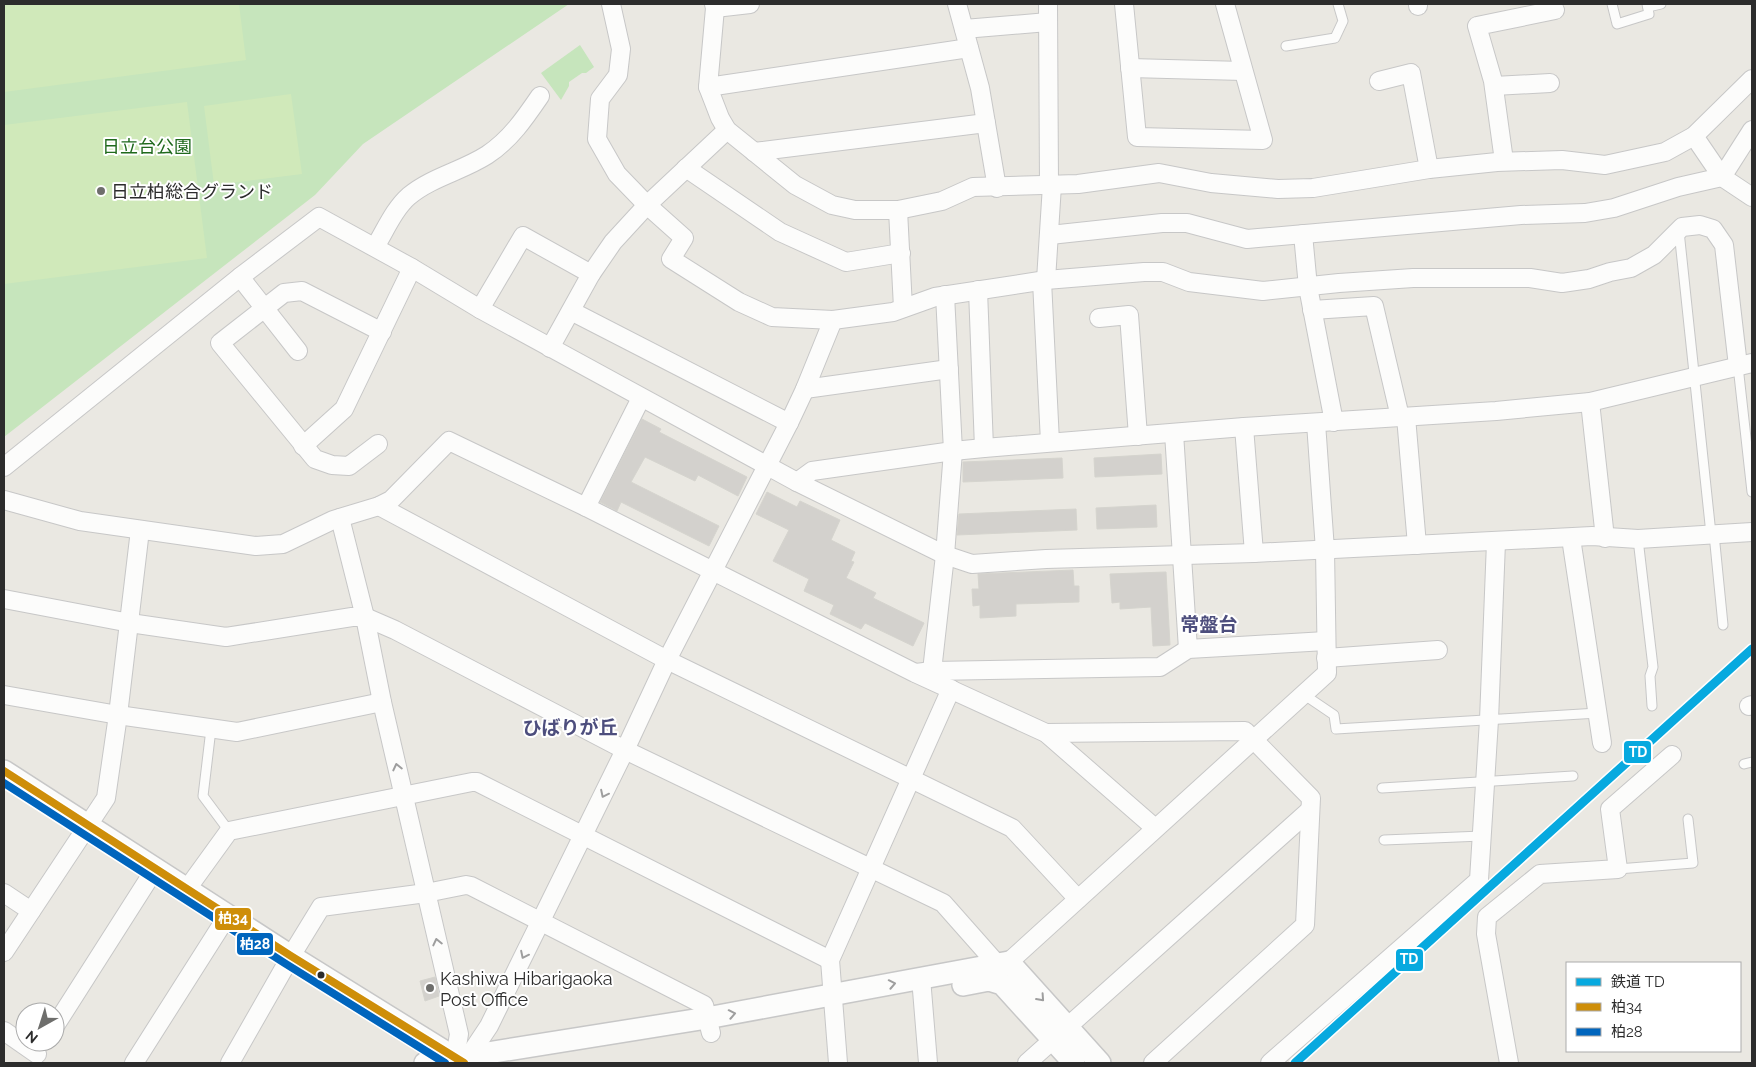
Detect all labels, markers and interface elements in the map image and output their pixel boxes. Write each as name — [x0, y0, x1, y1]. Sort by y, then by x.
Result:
park label: 日立台公園 — [102, 136, 192, 157]
place label: 日立柏総合グランド — [111, 181, 273, 202]
marker: 日立柏総合グランド — [95, 185, 107, 197]
district label: 常盤台 — [1180, 613, 1238, 635]
district label: ひばりが丘 — [522, 716, 618, 738]
line badge: TD — [1623, 740, 1652, 764]
text: TD — [1629, 744, 1647, 760]
one-way arrow — [392, 762, 403, 771]
one-way arrow — [600, 788, 610, 797]
line badge: 柏34 — [214, 907, 252, 931]
text: 柏34 — [218, 910, 248, 926]
line badge: 柏28 — [236, 932, 274, 956]
text: 柏28 — [240, 936, 270, 952]
one-way arrow — [432, 937, 443, 946]
line badge: TD — [1395, 948, 1424, 972]
one-way arrow — [520, 950, 530, 959]
text: TD — [1400, 951, 1418, 967]
legend — [1566, 962, 1741, 1052]
place label: Kashiwa Hibarigaoka Post Office — [440, 968, 613, 1010]
unlabelled marker — [316, 970, 326, 980]
text: 鉄道 TD — [1611, 973, 1665, 991]
one-way arrow — [887, 979, 896, 989]
marker: Kashiwa Hibarigaoka Post Office — [424, 982, 436, 994]
one-way arrow — [1036, 992, 1045, 1001]
text: 柏34 — [1611, 998, 1642, 1016]
north arrow — [15, 1002, 65, 1052]
one-way arrow — [727, 1009, 736, 1019]
text: 柏28 — [1611, 1023, 1643, 1041]
text: N — [23, 1028, 41, 1047]

